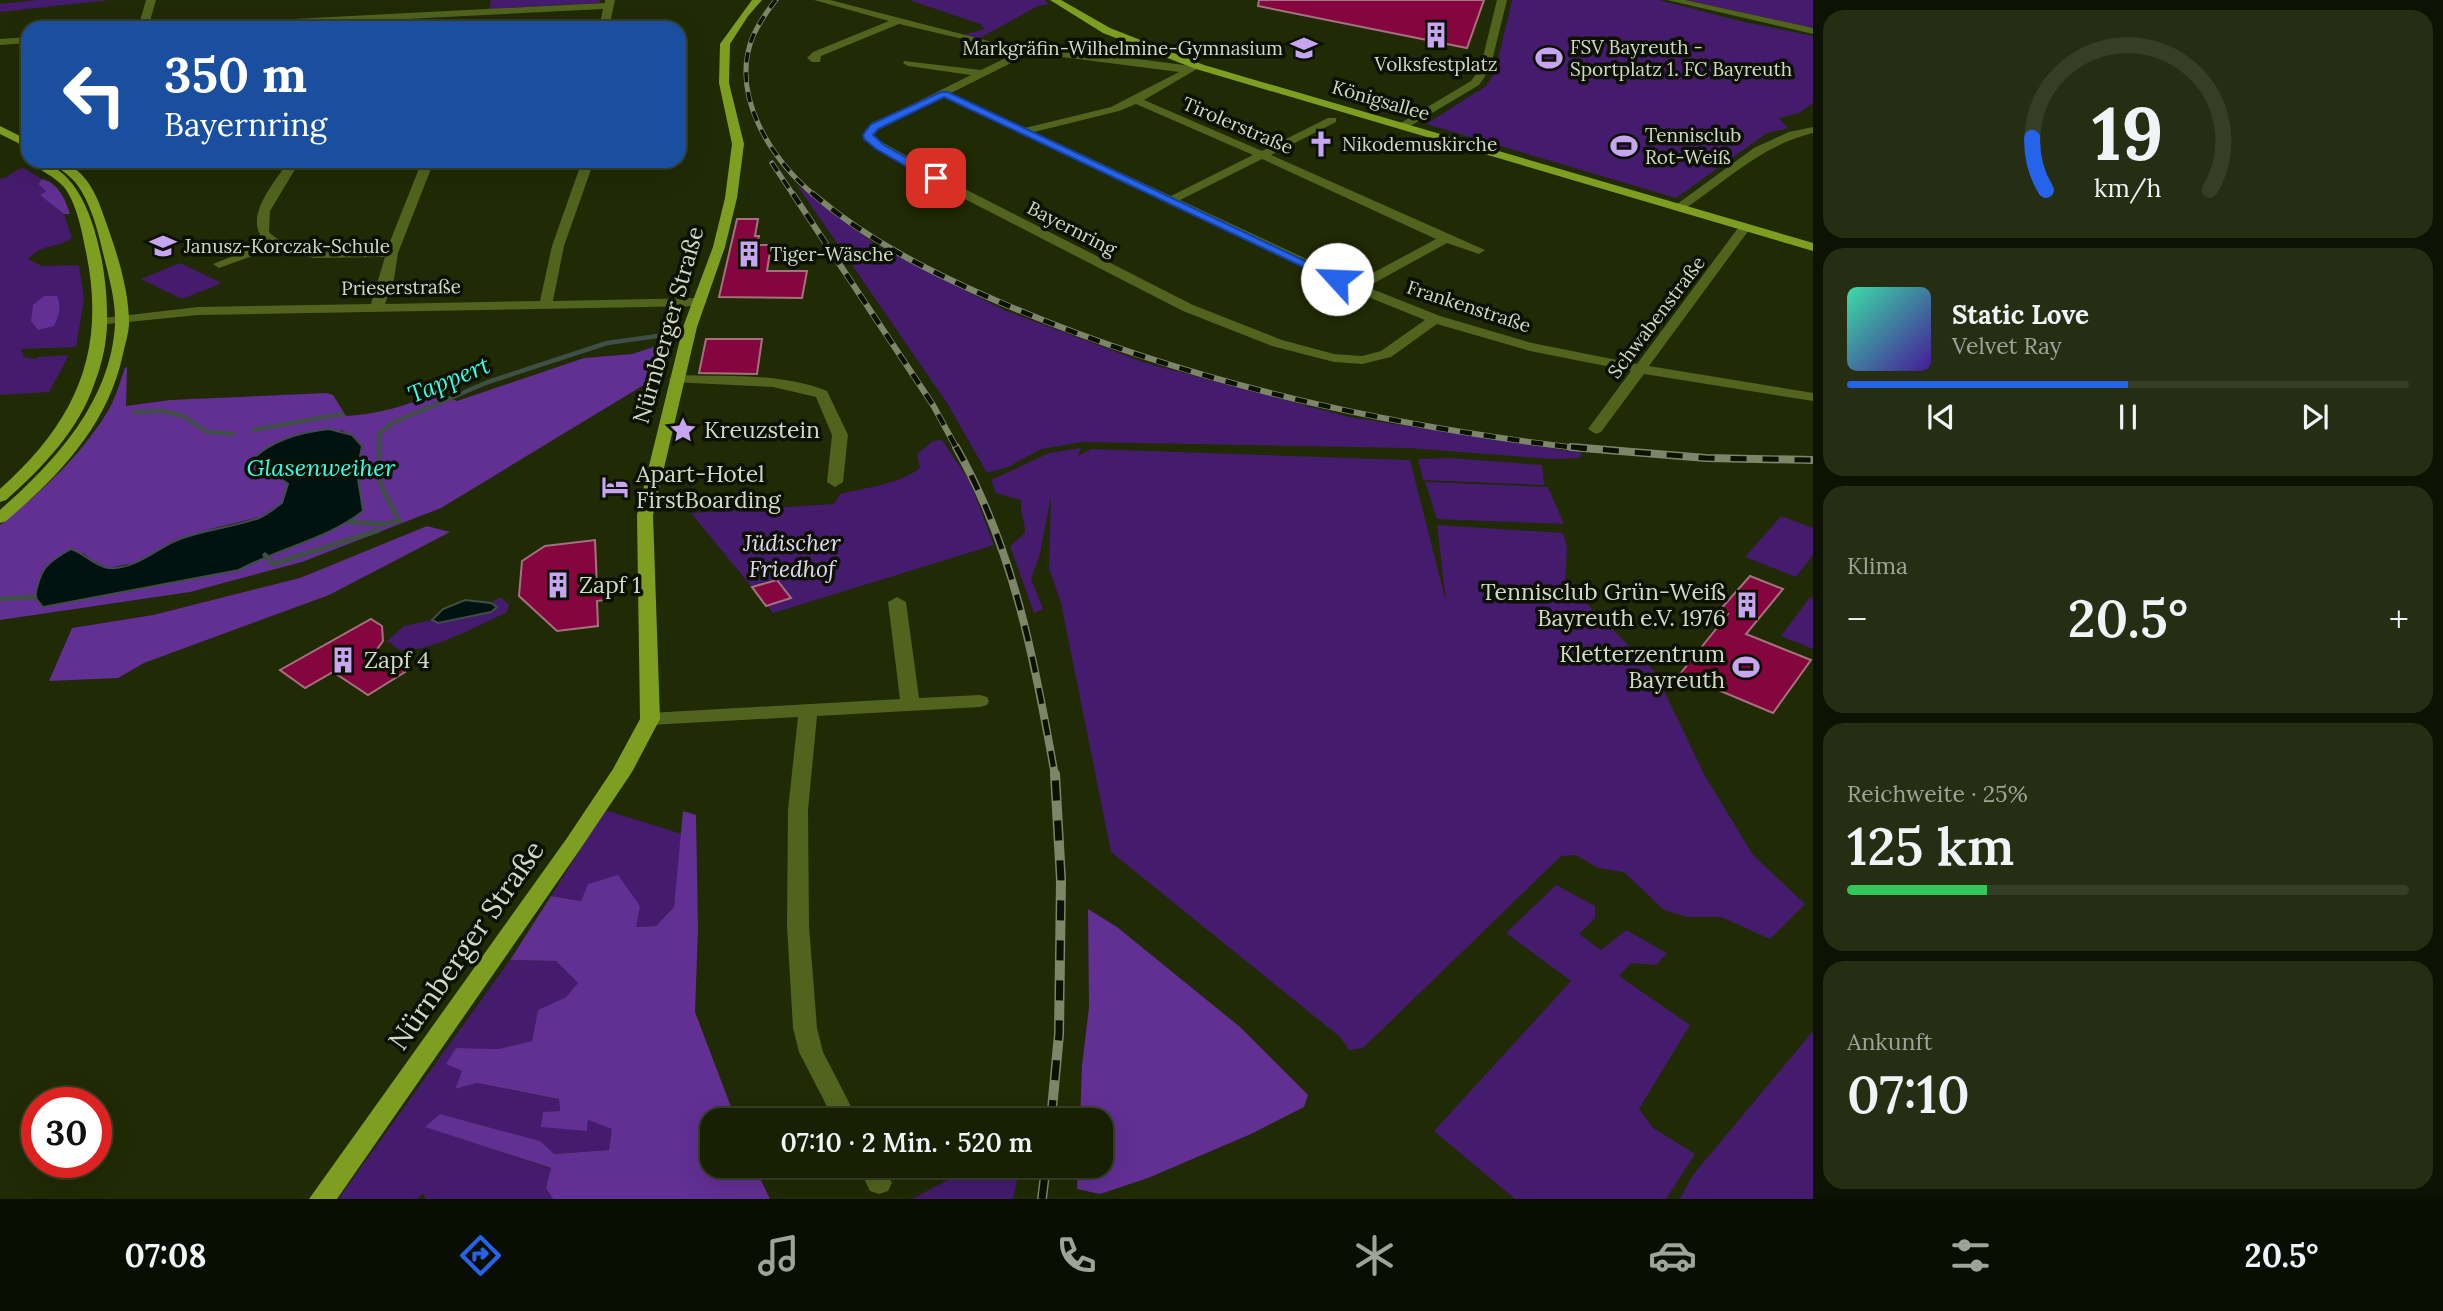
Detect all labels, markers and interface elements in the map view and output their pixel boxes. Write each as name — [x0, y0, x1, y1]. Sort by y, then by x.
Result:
building icon: Volksfestplatz — [1421, 20, 1451, 50]
school or university icon: Markgräfin-Wilhelmine-Gymnasium — [1289, 33, 1319, 63]
place label: FSV Bayreuth - Sportplatz 1. FC Bayreuth — [1570, 35, 1792, 81]
place label: Markgräfin-Wilhelmine-Gymnasium — [962, 36, 1283, 60]
text: 350 m — [164, 43, 307, 105]
sports icon: FSV Bayreuth - Sportplatz 1. FC Bayreuth — [1534, 43, 1564, 73]
icon: left — [49, 49, 140, 140]
place label: Volksfestplatz — [1374, 52, 1497, 76]
street label: Königsallee — [1329, 75, 1433, 125]
text: 19 — [2092, 87, 2164, 180]
street label: Tirolerstraße — [1179, 91, 1297, 159]
text: Bayernring — [164, 104, 327, 145]
place label: Tennisclub Rot-Weiß — [1645, 123, 1741, 169]
church icon: Nikodemuskirche — [1306, 129, 1336, 159]
sports icon: Tennisclub Rot-Weiß — [1609, 131, 1639, 161]
place label: Nikodemuskirche — [1342, 132, 1497, 156]
pin — [906, 148, 966, 208]
icon: arrive — [917, 159, 955, 197]
text: km/h — [2094, 172, 2162, 204]
street label: Bayernring — [1023, 195, 1121, 261]
street label: Nürnberger Straße — [626, 223, 710, 427]
school or university icon: Janusz-Korczak-Schule — [148, 231, 178, 261]
place label: Janusz-Korczak-Schule — [183, 234, 390, 258]
building icon: Tiger-Wäsche — [734, 239, 764, 269]
place label: Tiger-Wäsche — [770, 242, 894, 266]
position arrow — [1300, 242, 1374, 316]
street label: Schwabenstraße — [1602, 251, 1710, 383]
street label: Prieserstraße — [341, 274, 461, 300]
street label: Frankenstraße — [1404, 275, 1534, 337]
text: Static Love — [1952, 298, 2089, 331]
text: Velvet Ray — [1952, 331, 2062, 360]
water label: Tappert — [403, 349, 494, 410]
icon: previous — [1922, 398, 1960, 436]
icon: pause — [2109, 398, 2147, 436]
icon: next — [2296, 398, 2334, 436]
place icon: Kreuzstein — [668, 415, 698, 445]
place label: Kreuzstein — [704, 415, 820, 444]
water label: Glasenweiher — [246, 452, 396, 483]
place label: Apart-Hotel FirstBoarding — [635, 459, 782, 514]
hotel icon: Apart-Hotel FirstBoarding — [600, 472, 630, 502]
park label: Jüdischer Friedhof — [742, 528, 841, 583]
text: Klima — [1847, 551, 1908, 580]
building icon: Zapf 1 — [543, 570, 573, 600]
place label: Zapf 1 — [579, 570, 641, 599]
place label: Tennisclub Grün-Weiß Bayreuth e.V. 1976 — [1481, 577, 1726, 632]
text: 20.5° — [2068, 585, 2188, 651]
building icon: Tennisclub Grün-Weiß Bayreuth e.V. 1976 — [1732, 590, 1762, 620]
text: − — [1847, 595, 1867, 643]
text: + — [2389, 595, 2409, 643]
place label: Kletterzentrum Bayreuth — [1559, 639, 1725, 694]
building icon: Zapf 4 — [328, 645, 358, 675]
place label: Zapf 4 — [364, 645, 430, 674]
sports icon: Kletterzentrum Bayreuth — [1731, 652, 1761, 682]
text: Reichweite · 25% — [1847, 779, 2028, 808]
text: 125 km — [1847, 813, 2014, 879]
street label: Nürnberger Straße — [380, 833, 552, 1057]
text: Ankunft — [1847, 1027, 1932, 1056]
text: 07:10 — [1847, 1061, 1970, 1127]
speed limit sign: 30 — [21, 1087, 112, 1178]
text: 07:10 · 2 Min. · 520 m — [781, 1126, 1032, 1159]
icon: directions — [456, 1231, 505, 1280]
icon: music — [754, 1231, 803, 1280]
icon: phone — [1052, 1231, 1101, 1280]
icon: climate — [1350, 1231, 1399, 1280]
icon: car — [1648, 1231, 1697, 1280]
icon: filters — [1946, 1231, 1995, 1280]
text: 07:08 — [125, 1235, 207, 1276]
text: 20.5° — [2245, 1235, 2318, 1276]

